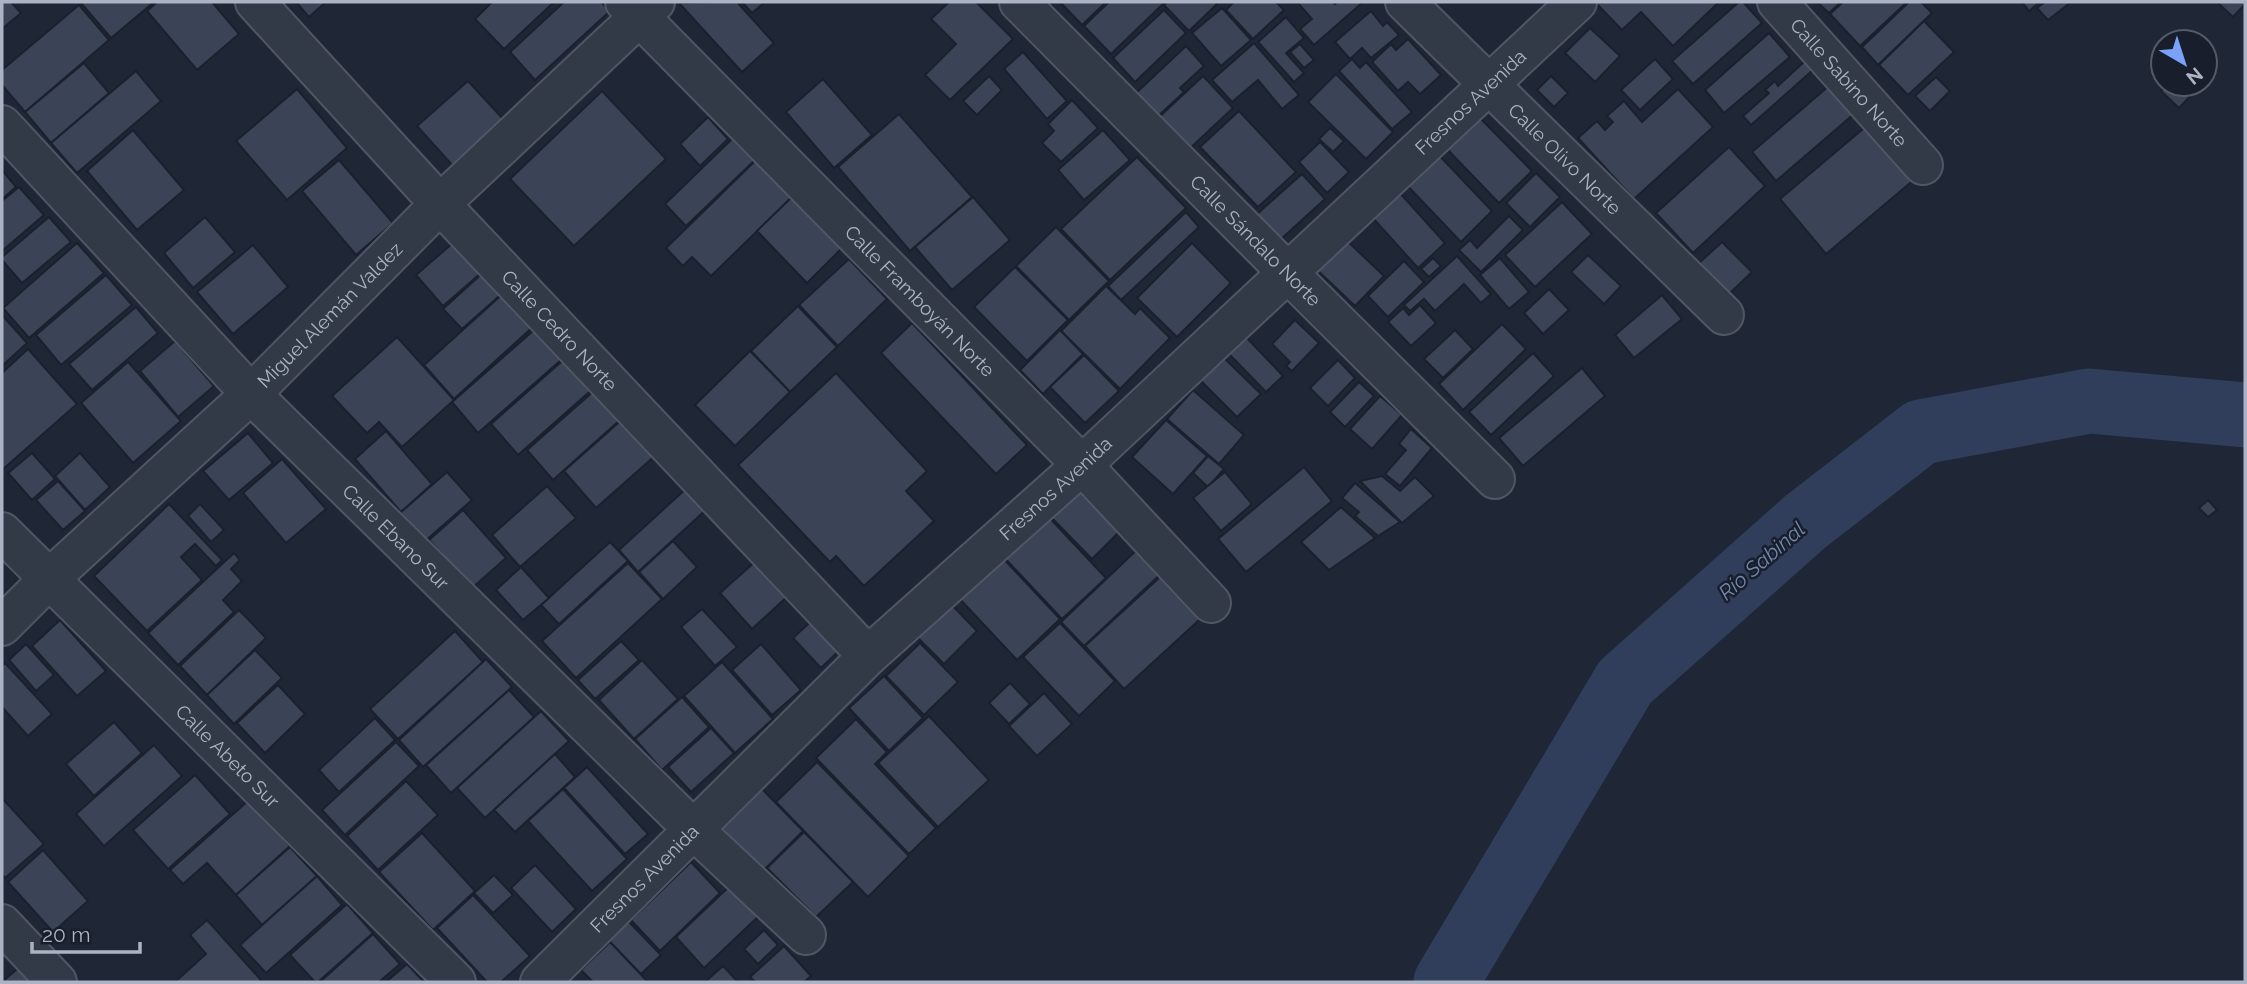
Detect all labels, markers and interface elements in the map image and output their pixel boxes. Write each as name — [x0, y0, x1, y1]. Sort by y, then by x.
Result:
street label: Calle Sabino Norte — [1786, 14, 1912, 151]
north arrow — [2149, 28, 2219, 98]
street label: Fresnos Avenida — [1410, 45, 1530, 159]
text: N — [2182, 63, 2207, 89]
street label: Calle Olivo Norte — [1504, 99, 1626, 219]
street label: Calle Sándalo Norte — [1186, 170, 1326, 311]
street label: Calle Framboyán Norte — [841, 221, 999, 381]
street label: Miguel Alemán Valdez — [253, 238, 407, 392]
street label: Calle Cedro Norte — [497, 265, 622, 395]
street label: Fresnos Avenida — [995, 432, 1116, 545]
street label: Calle Ebano Sur — [338, 480, 454, 594]
water label: Río Sabinal — [1713, 516, 1810, 605]
street label: Calle Abeto Sur — [172, 700, 284, 812]
street label: Fresnos Avenida — [586, 820, 703, 937]
scale bar — [32, 911, 140, 955]
text: 20 m — [42, 922, 90, 947]

